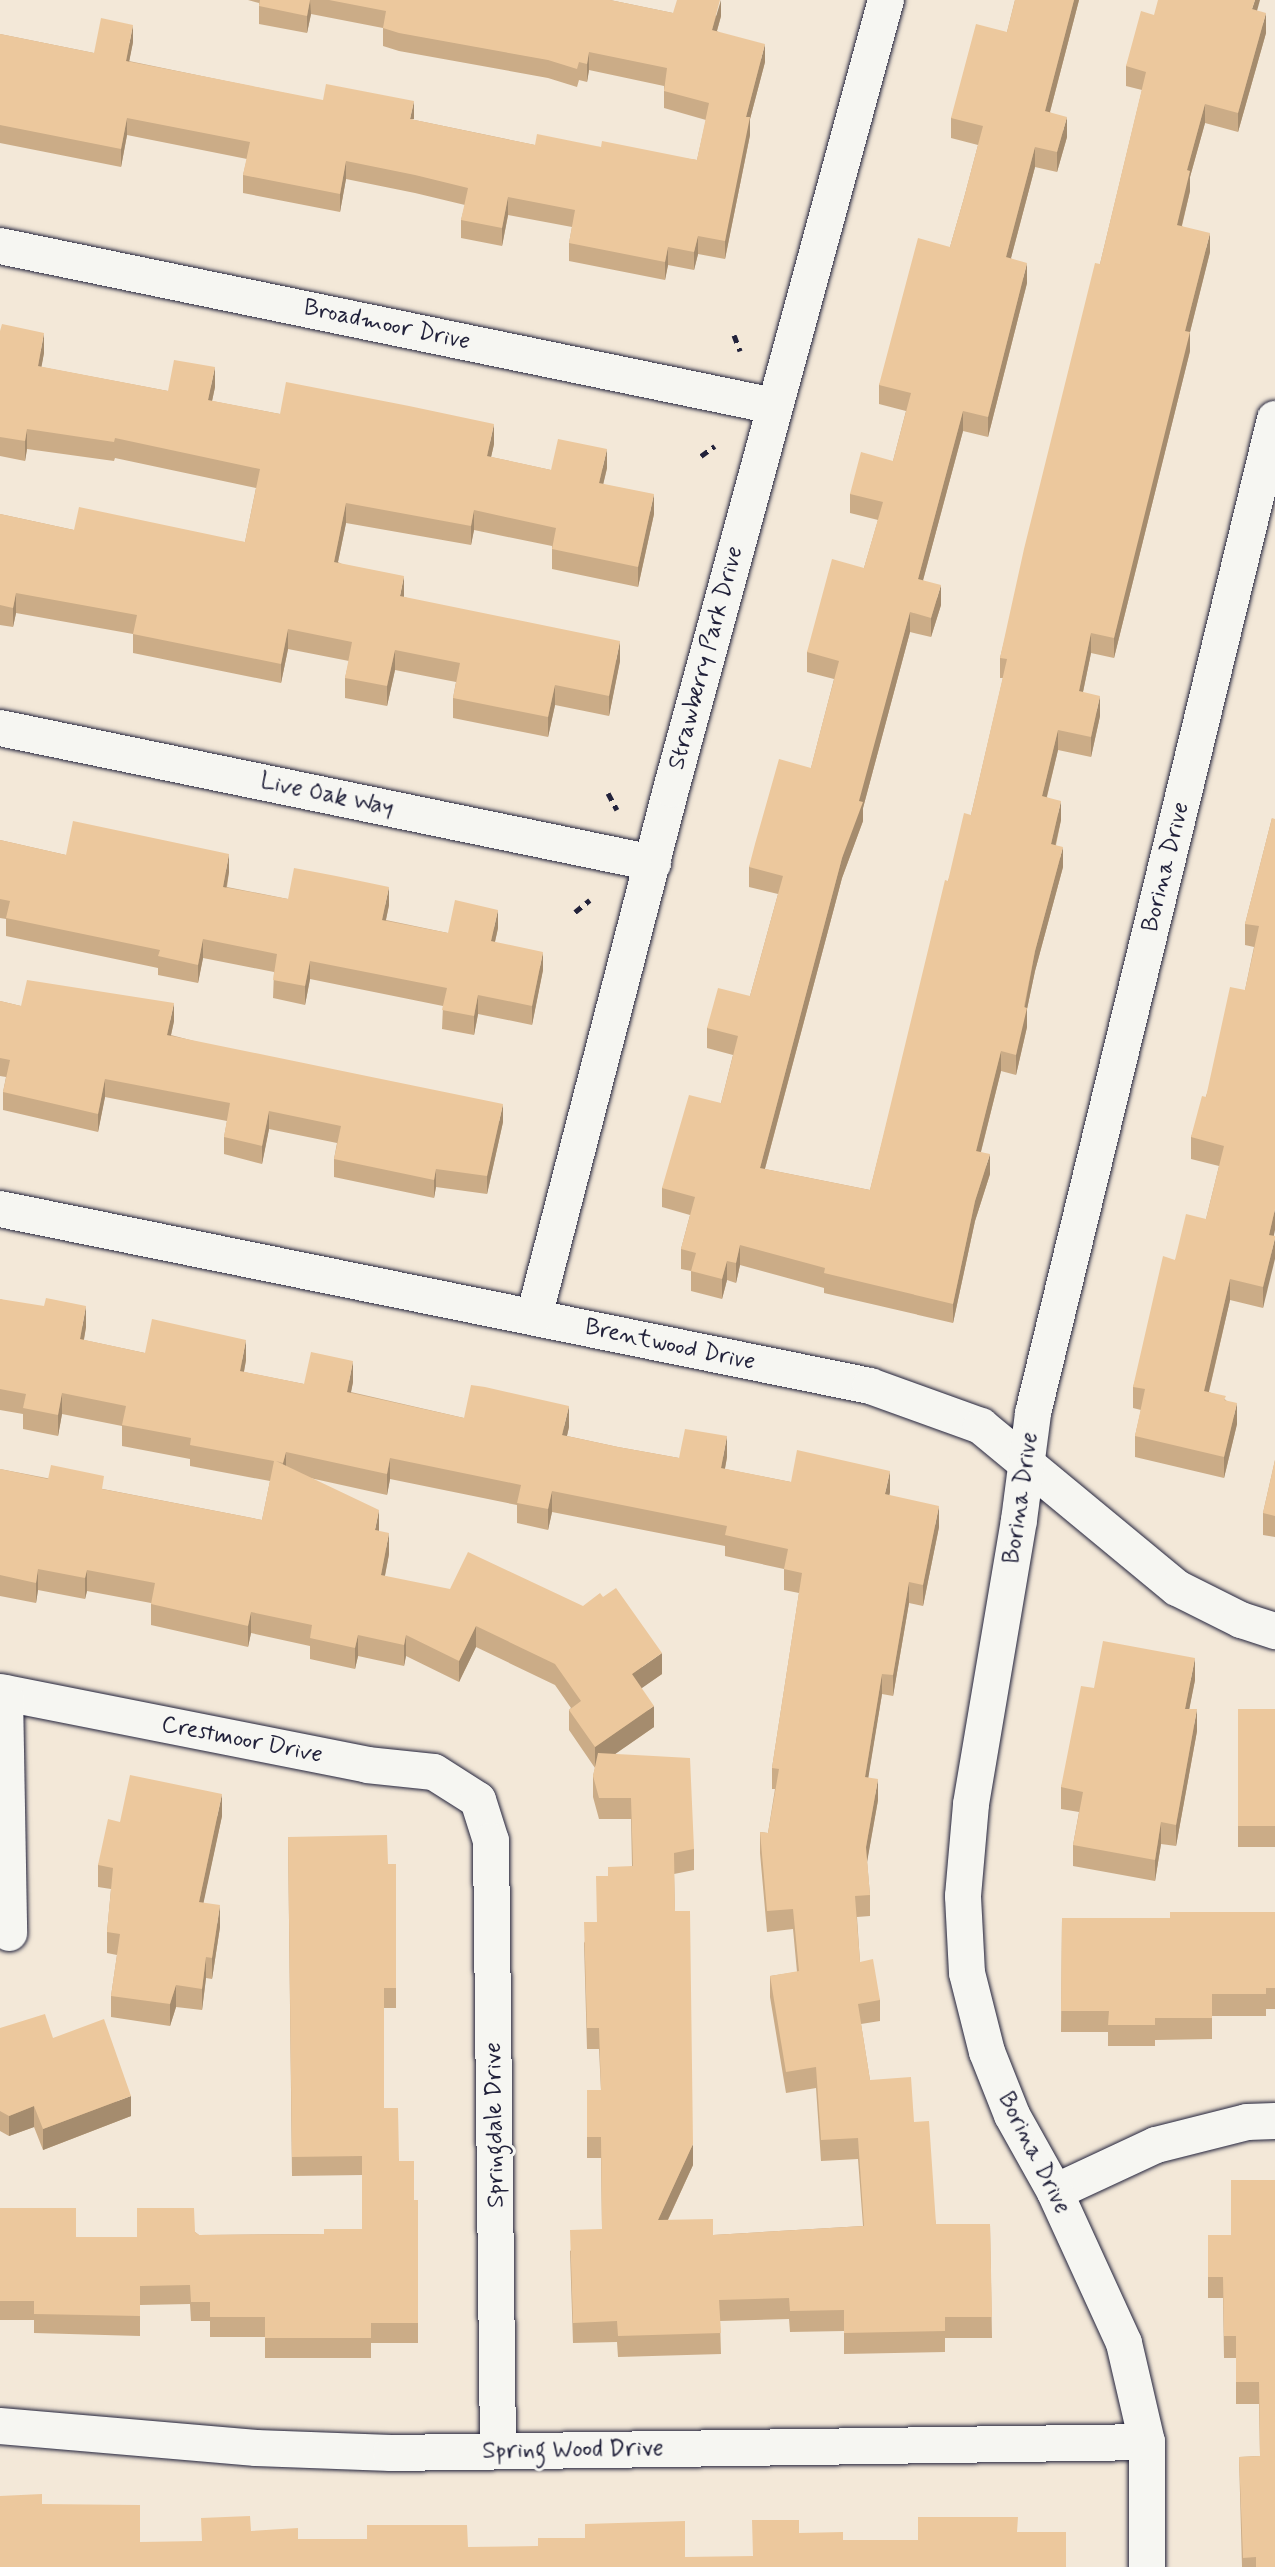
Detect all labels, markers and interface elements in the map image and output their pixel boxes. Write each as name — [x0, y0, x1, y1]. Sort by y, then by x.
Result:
street label: Broadmoor Drive — [301, 293, 473, 357]
street label: Strawberry Park Drive — [662, 543, 750, 773]
street label: Live Oak Way — [255, 766, 399, 824]
street label: Borina Drive — [1136, 799, 1196, 935]
street label: Brentwood Drive — [582, 1313, 758, 1377]
street label: Borina Drive — [998, 1430, 1044, 1566]
street label: Crestmoor Drive — [160, 1710, 324, 1770]
street label: Springdale Drive — [479, 2043, 511, 2207]
street label: Borina Drive — [991, 2087, 1077, 2219]
street label: Spring Wood Drive — [481, 2434, 665, 2466]

